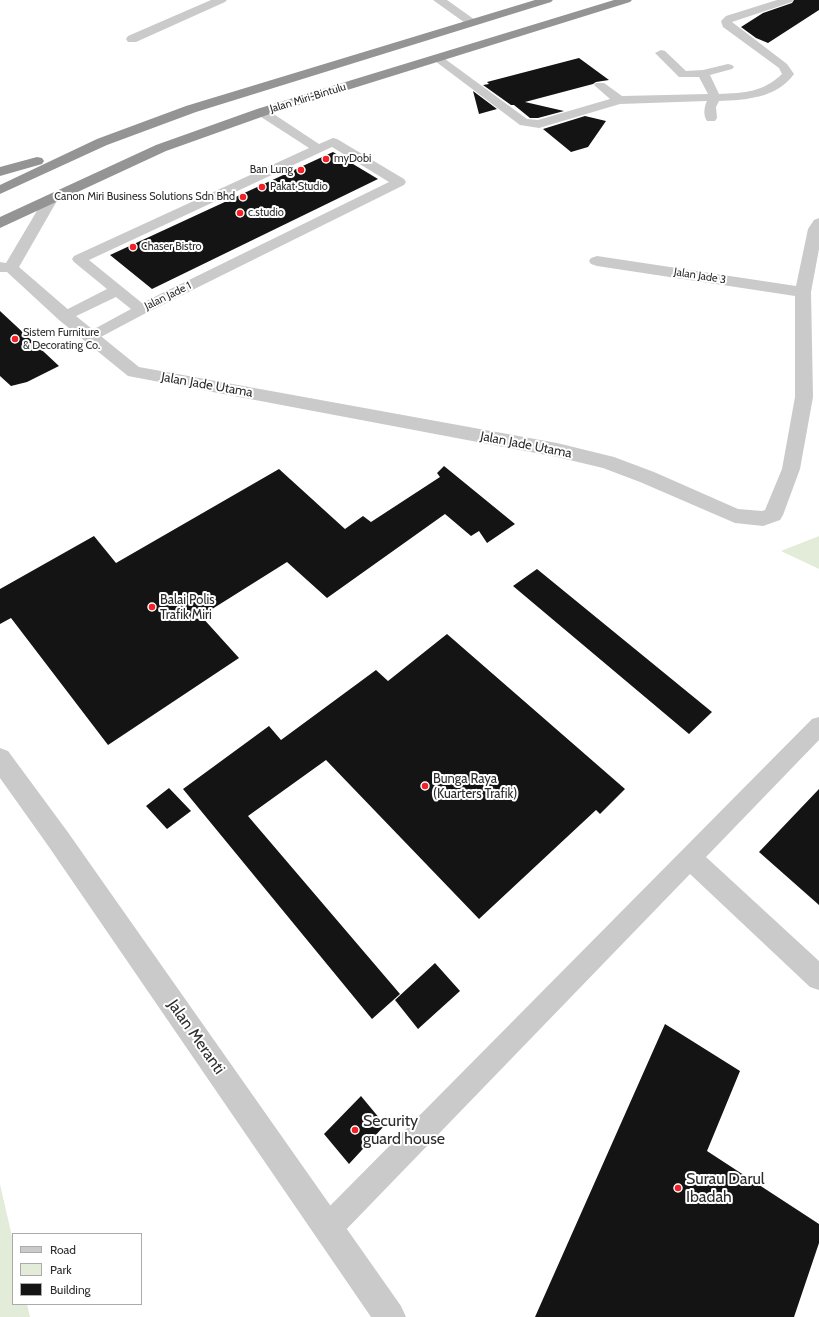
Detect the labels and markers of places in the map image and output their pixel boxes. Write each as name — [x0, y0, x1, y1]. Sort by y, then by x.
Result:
place label: myDobi — [334, 152, 371, 166]
marker: myDobi — [321, 154, 331, 164]
place label: Ban Lung — [250, 163, 293, 177]
marker: Ban Lung — [296, 165, 306, 175]
place label: Pakat Studio — [270, 180, 328, 194]
marker: Pakat Studio — [257, 182, 267, 192]
place label: Canon Miri Business Solutions Sdn Bhd — [54, 190, 235, 204]
marker: Canon Miri Business Solutions Sdn Bhd — [238, 192, 248, 202]
place label: c.studio — [248, 206, 284, 220]
marker: c.studio — [235, 208, 245, 218]
place label: Chaser Bistro — [141, 240, 202, 254]
marker: Chaser Bistro — [128, 242, 138, 252]
place label: Sistem Furniture & Decorating Co. — [23, 326, 100, 352]
marker: Sistem Furniture & Decorating Co. — [10, 334, 20, 344]
place label: Balai Polis Trafik Miri — [160, 592, 215, 623]
marker: Balai Polis Trafik Miri — [147, 602, 157, 612]
place label: Bunga Raya (Kuarters Trafik) — [433, 771, 517, 802]
marker: Bunga Raya (Kuarters Trafik) — [420, 781, 430, 791]
place label: Security guard house — [363, 1111, 445, 1149]
marker: Security guard house — [350, 1125, 360, 1135]
place label: Surau Darul Ibadah — [686, 1169, 765, 1207]
marker: Surau Darul Ibadah — [673, 1183, 683, 1193]

